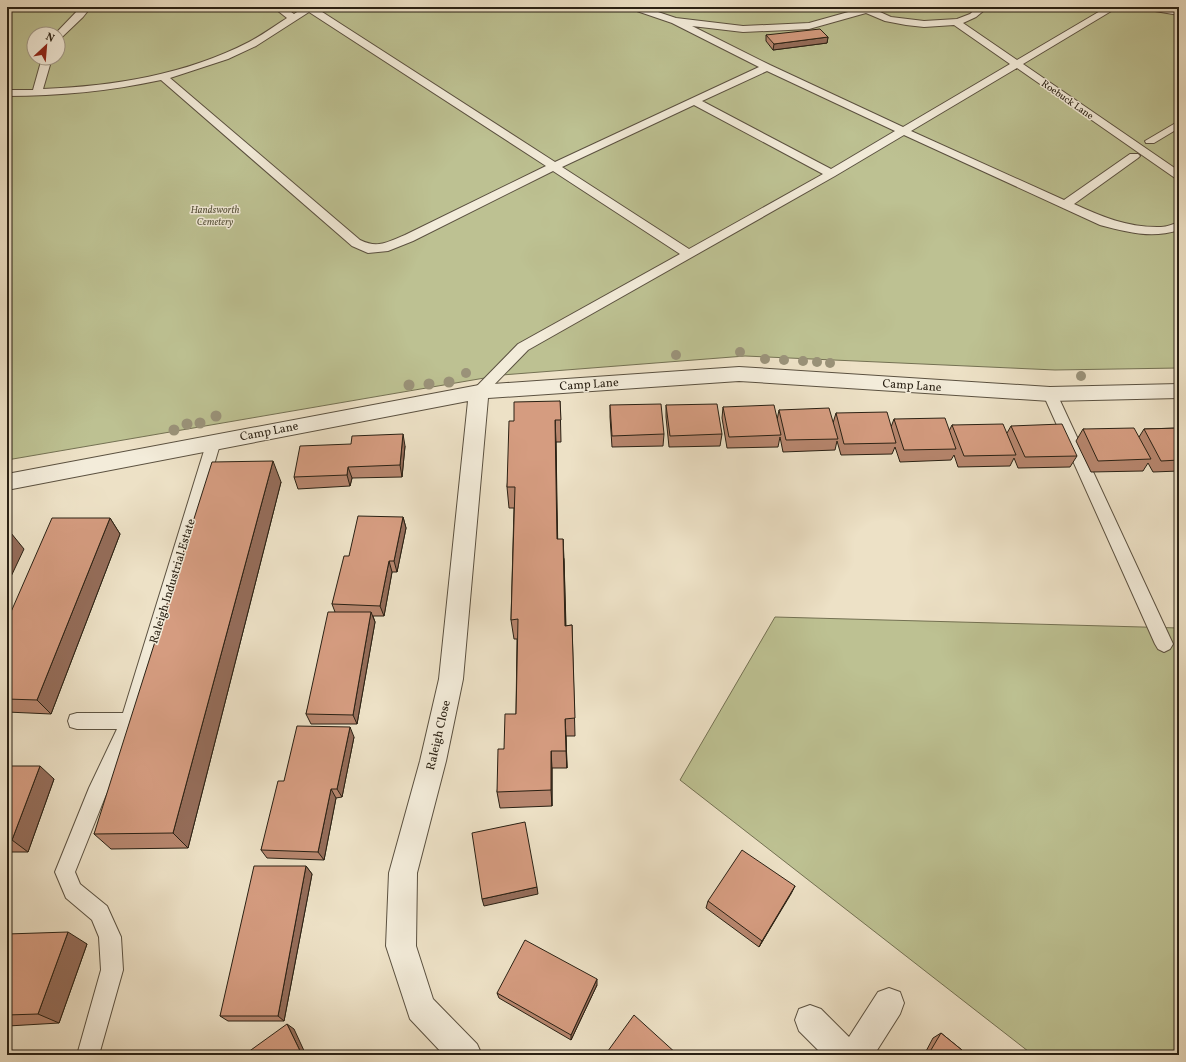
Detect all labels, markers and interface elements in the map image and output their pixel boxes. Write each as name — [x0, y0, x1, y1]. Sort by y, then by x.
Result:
north arrow — [26, 26, 66, 66]
text: N — [43, 30, 57, 47]
street label: Roebuck Lane — [1039, 77, 1097, 123]
park label: Handsworth Cemetery — [190, 203, 240, 229]
street label: Camp Lane — [559, 375, 619, 395]
street label: Camp Lane — [882, 376, 942, 396]
street label: Camp Lane — [239, 418, 300, 445]
street label: Raleigh Industrial Estate — [146, 517, 200, 646]
street label: Raleigh Close — [423, 698, 455, 772]

